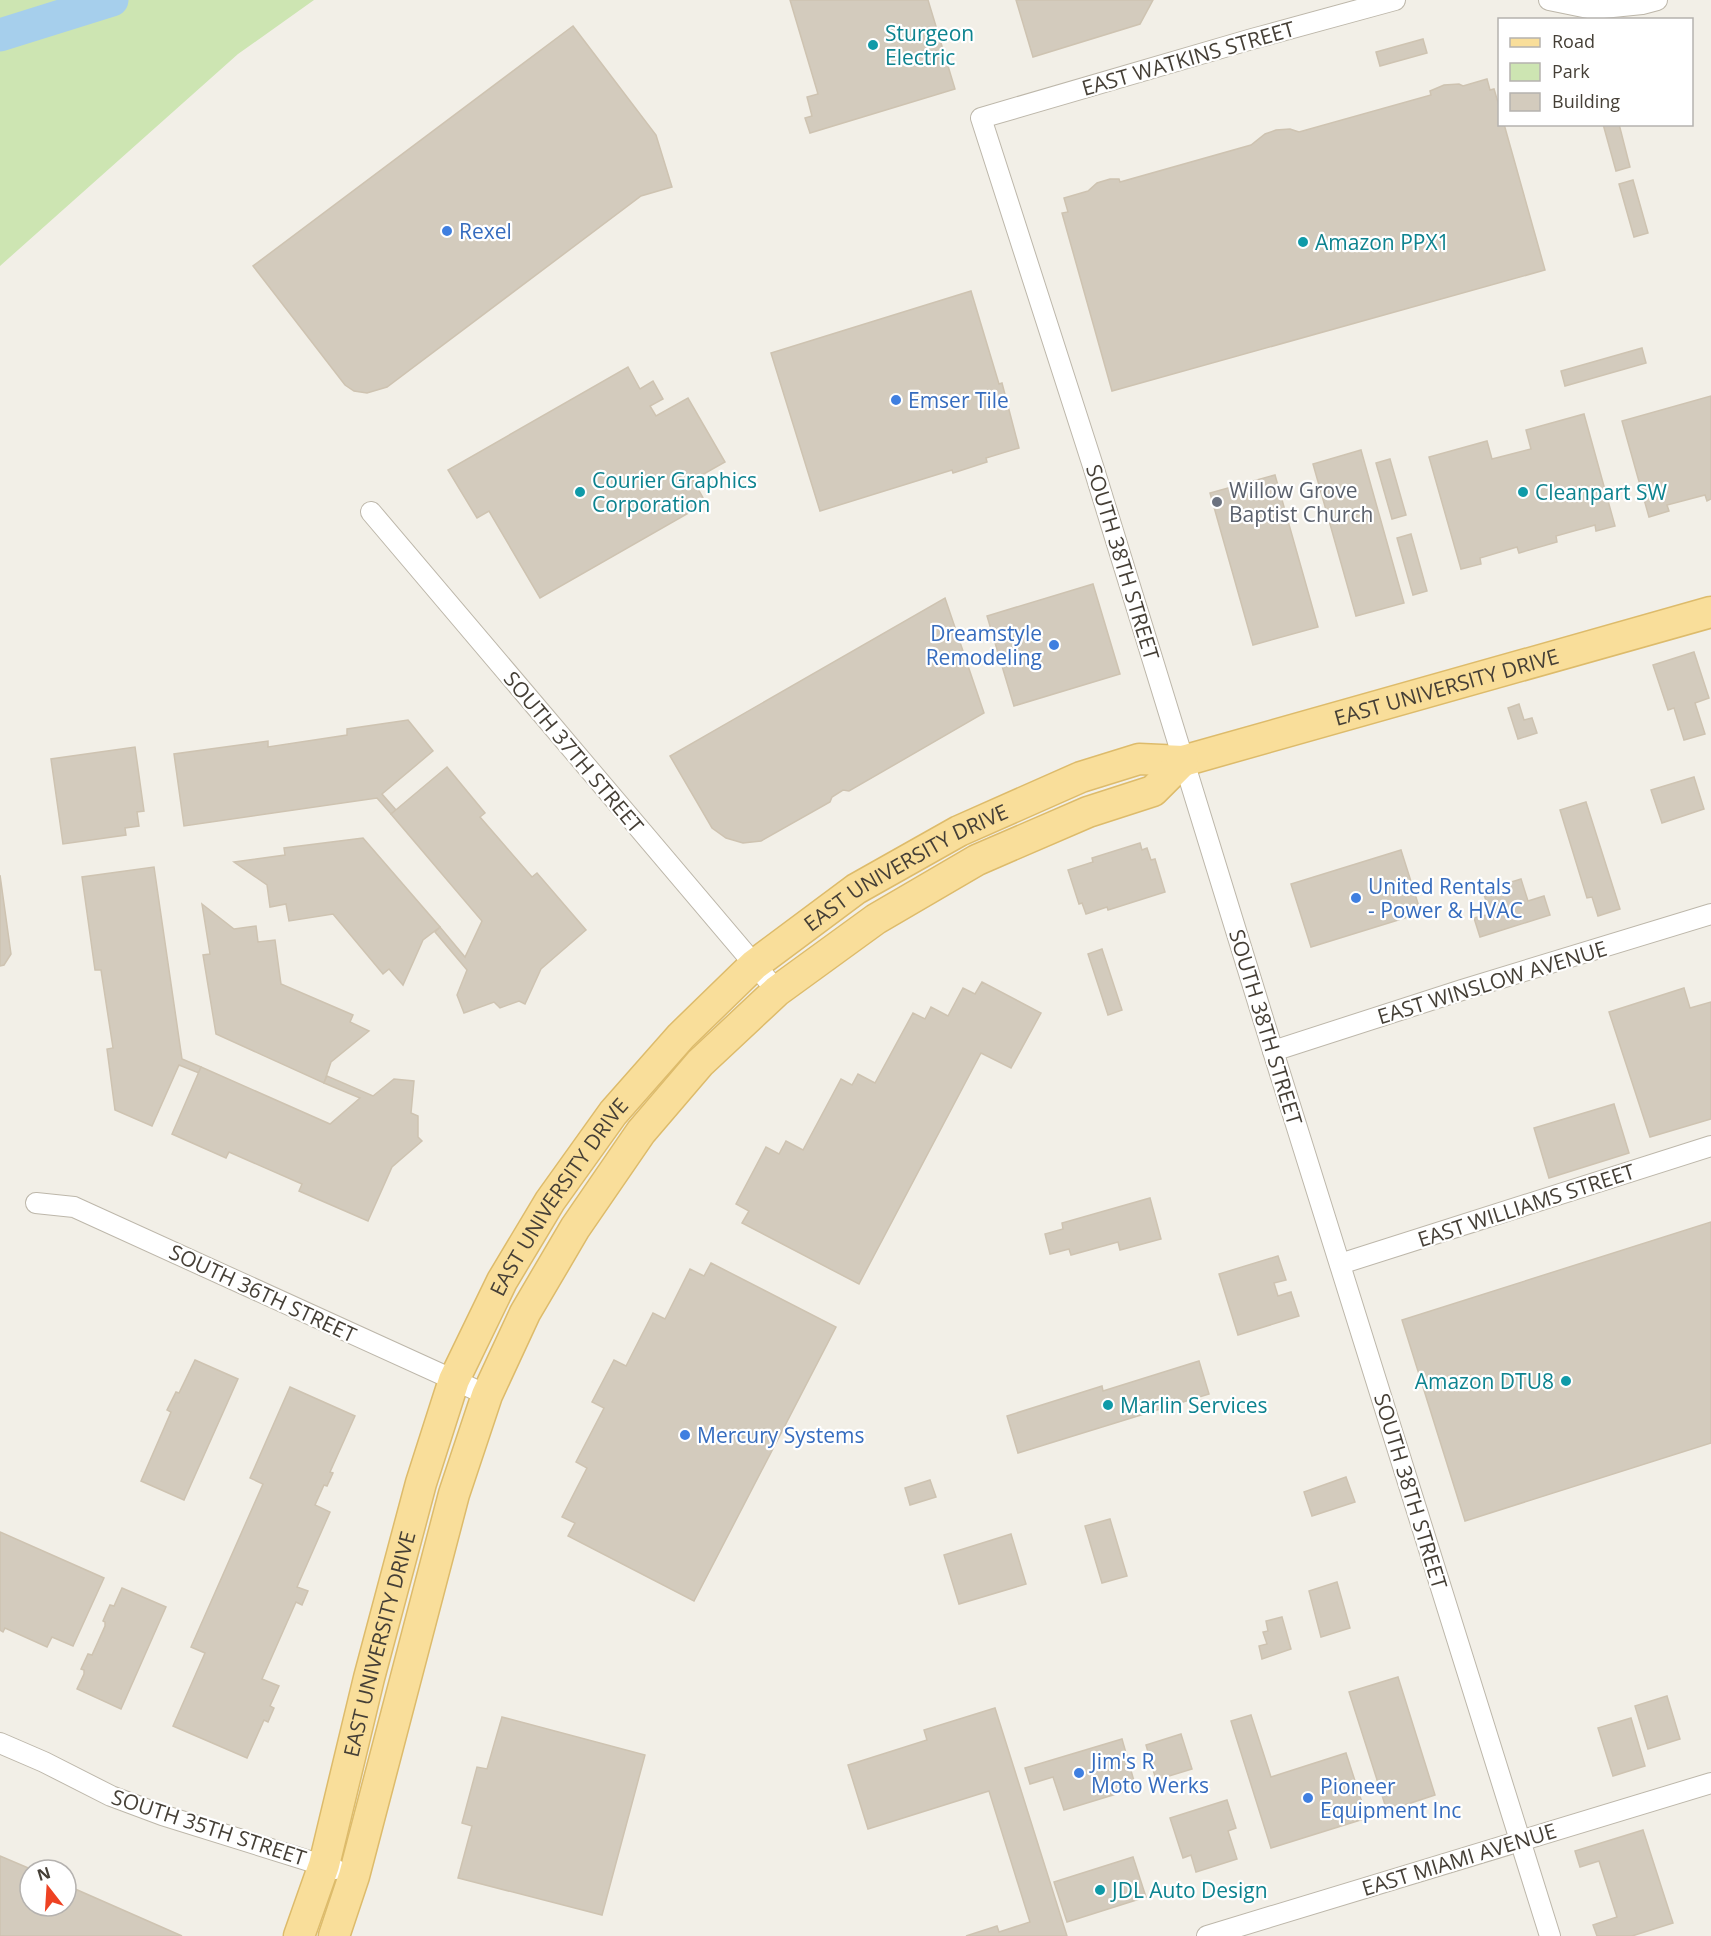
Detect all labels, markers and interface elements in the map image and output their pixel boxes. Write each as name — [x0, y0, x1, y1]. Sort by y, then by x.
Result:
street label: EAST WATKINS STREET — [1078, 14, 1298, 102]
legend — [1498, 18, 1693, 126]
place label: Sturgeon Electric — [885, 19, 974, 71]
text: Road — [1552, 29, 1595, 53]
marker: Sturgeon Electric — [866, 38, 880, 52]
text: Park — [1552, 59, 1590, 83]
text: Building — [1552, 89, 1620, 113]
place label: Rexel — [459, 217, 512, 245]
marker: Rexel — [440, 224, 454, 238]
place label: Amazon PPX1 — [1315, 228, 1450, 256]
marker: Amazon PPX1 — [1296, 235, 1310, 249]
place label: Emser Tile — [908, 386, 1009, 414]
marker: Emser Tile — [889, 393, 903, 407]
street label: SOUTH 38TH STREET — [1080, 461, 1166, 664]
place label: Courier Graphics Corporation — [592, 466, 757, 518]
place label: Willow Grove Baptist Church — [1229, 476, 1373, 528]
place label: Cleanpart SW — [1535, 478, 1667, 506]
marker: Courier Graphics Corporation — [573, 485, 587, 499]
marker: Cleanpart SW — [1516, 485, 1530, 499]
marker: Willow Grove Baptist Church — [1210, 495, 1224, 509]
place label: Dreamstyle Remodeling — [926, 619, 1042, 671]
marker: Dreamstyle Remodeling — [1047, 638, 1061, 652]
street label: EAST UNIVERSITY DRIVE — [1331, 642, 1562, 732]
street label: SOUTH 37TH STREET — [498, 665, 650, 839]
street label: EAST UNIVERSITY DRIVE — [798, 797, 1012, 937]
place label: United Rentals - Power & HVAC — [1368, 872, 1523, 924]
marker: United Rentals - Power & HVAC — [1349, 891, 1363, 905]
street label: SOUTH 38TH STREET — [1223, 926, 1309, 1129]
street label: EAST WINSLOW AVENUE — [1374, 934, 1610, 1030]
street label: EAST UNIVERSITY DRIVE — [483, 1092, 634, 1300]
street label: EAST WILLIAMS STREET — [1414, 1157, 1638, 1253]
street label: SOUTH 36TH STREET — [165, 1237, 361, 1349]
place label: Amazon DTU8 — [1415, 1367, 1554, 1395]
marker: Amazon DTU8 — [1559, 1374, 1573, 1388]
street label: SOUTH 38TH STREET — [1368, 1390, 1454, 1593]
place label: Marlin Services — [1120, 1391, 1268, 1419]
marker: Marlin Services — [1101, 1398, 1115, 1412]
place label: Mercury Systems — [697, 1421, 865, 1449]
marker: Mercury Systems — [678, 1428, 692, 1442]
street label: EAST UNIVERSITY DRIVE — [337, 1528, 422, 1760]
place label: Jim's R Moto Werks — [1089, 1747, 1209, 1799]
marker: Jim's R Moto Werks — [1072, 1766, 1086, 1780]
place label: Pioneer Equipment Inc — [1320, 1772, 1461, 1824]
street label: SOUTH 35TH STREET — [108, 1782, 310, 1872]
marker: Pioneer Equipment Inc — [1301, 1791, 1315, 1805]
street label: EAST MIAMI AVENUE — [1358, 1816, 1560, 1902]
north arrow — [18, 1858, 78, 1918]
text: N — [34, 1861, 53, 1886]
place label: JDL Auto Design — [1110, 1876, 1268, 1904]
marker: JDL Auto Design — [1093, 1883, 1107, 1897]

